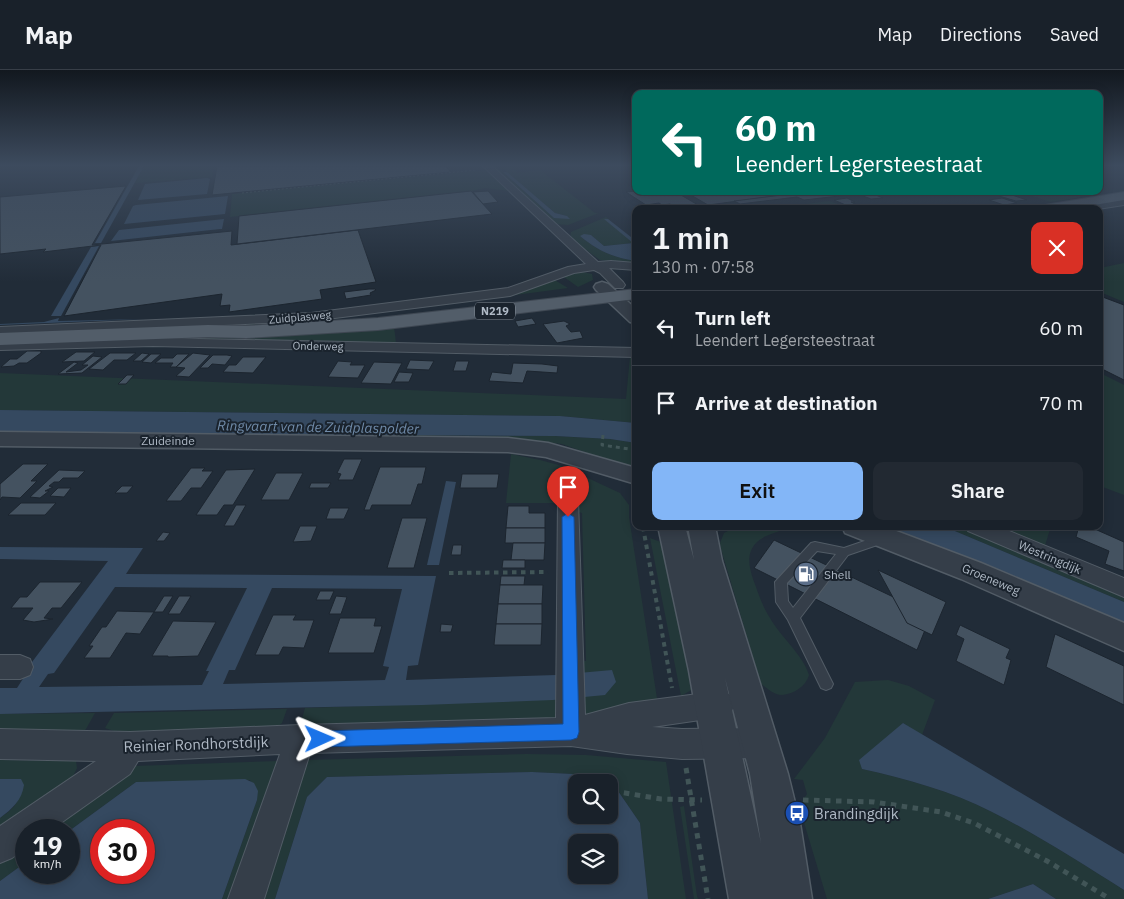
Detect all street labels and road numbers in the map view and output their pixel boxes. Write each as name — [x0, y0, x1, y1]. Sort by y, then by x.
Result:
road number: N219 — [475, 302, 515, 320]
street label: Zuidplasweg — [268, 307, 332, 327]
street label: Onderweg — [292, 339, 344, 353]
street label: Zuideinde — [141, 433, 195, 448]
street label: Westringdijk — [1016, 537, 1084, 577]
street label: Groeneweg — [960, 560, 1023, 598]
street label: Reinier Rondhorstdijk — [123, 732, 269, 756]

